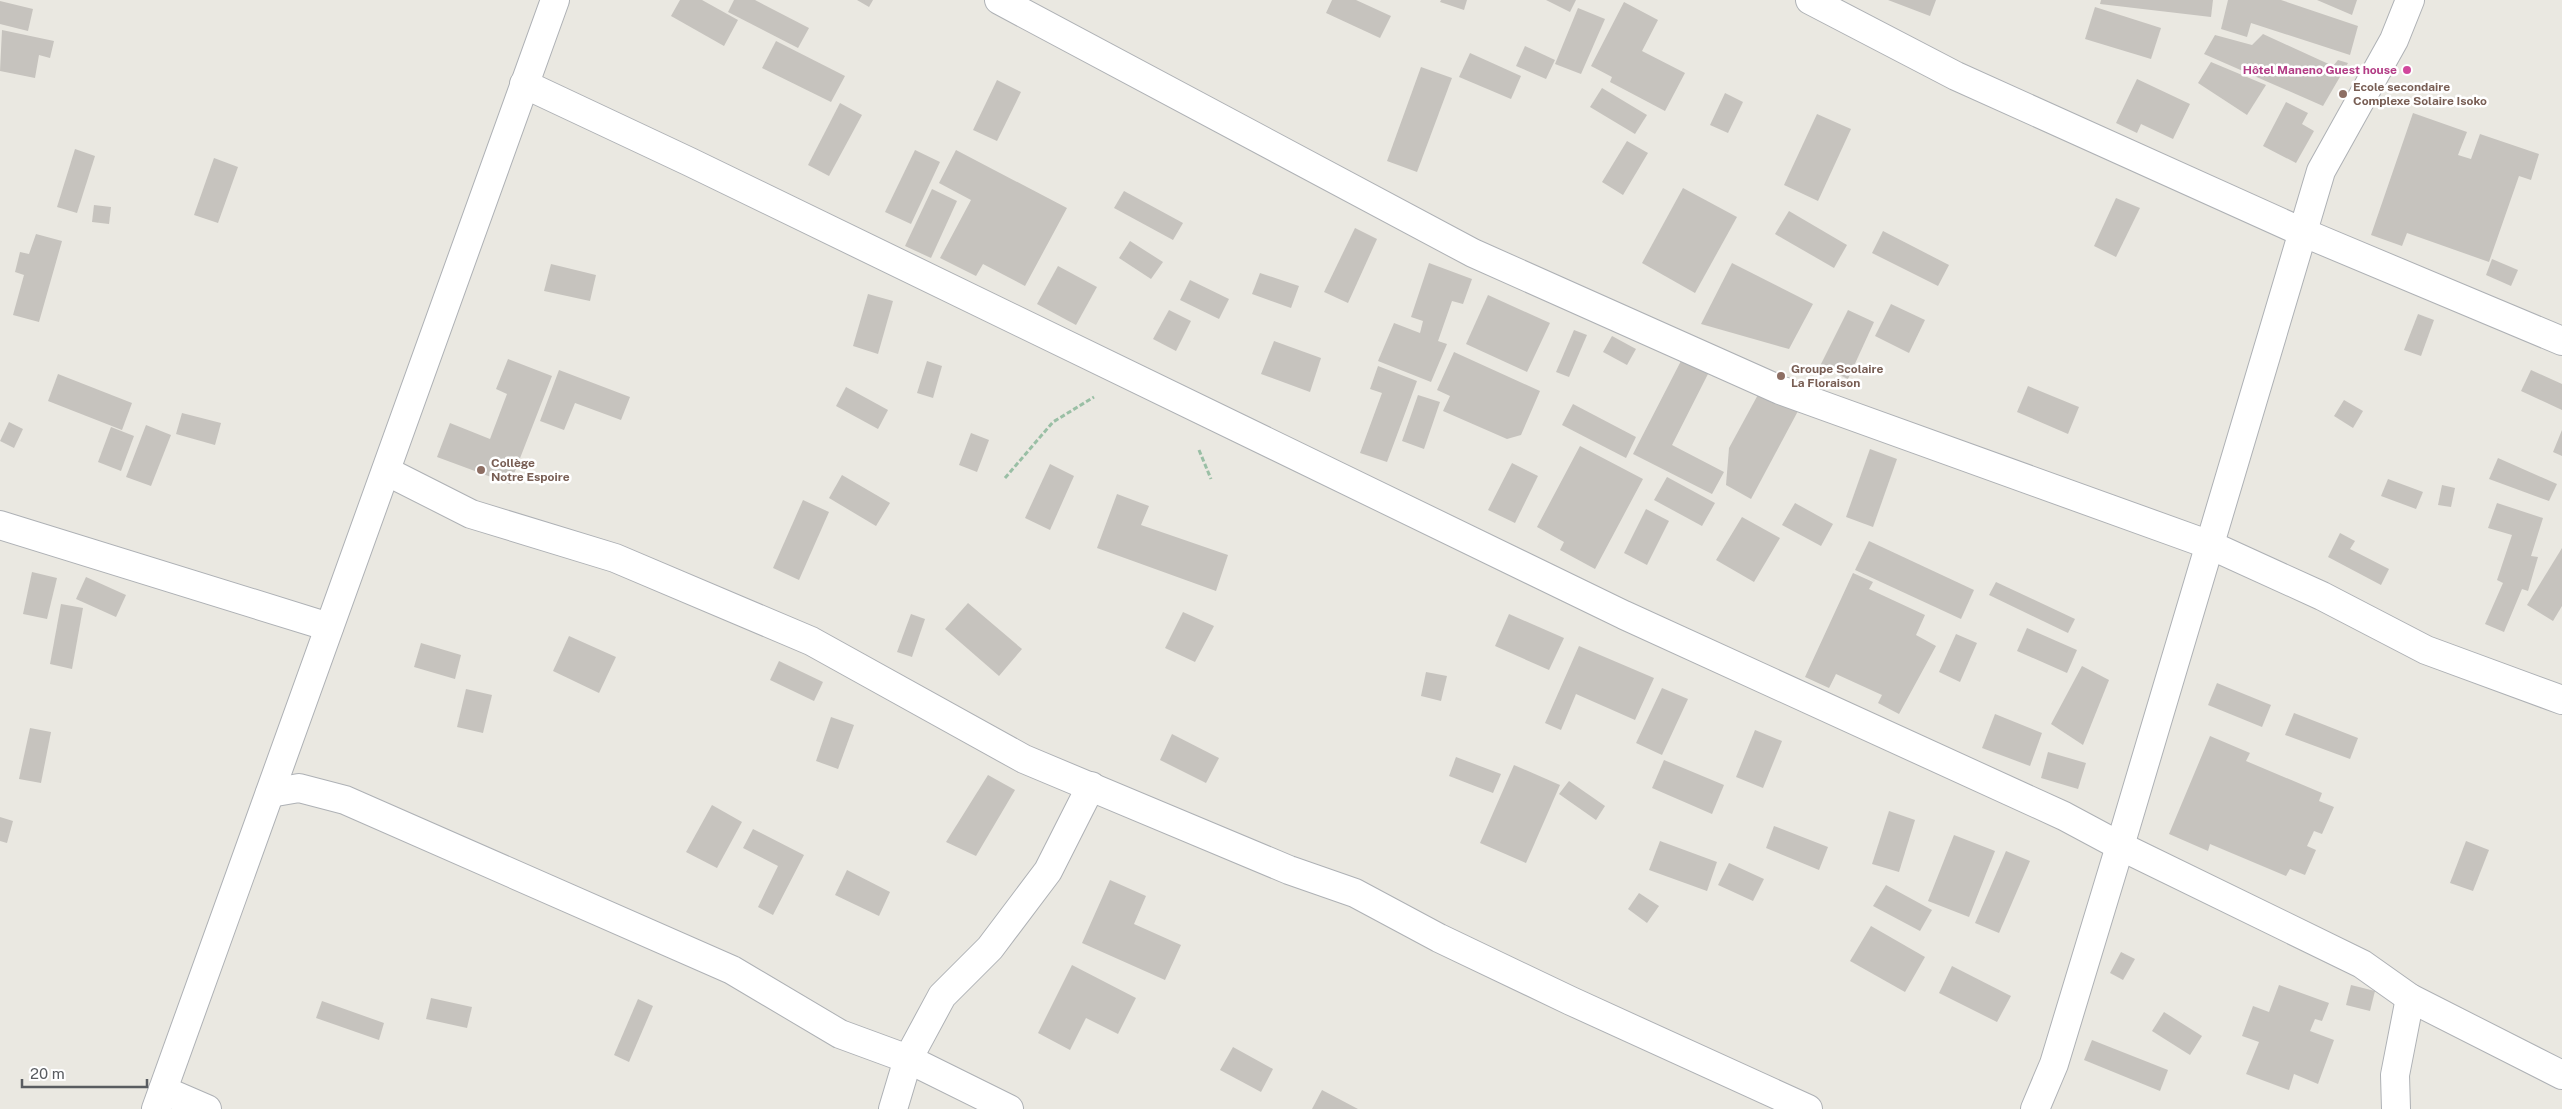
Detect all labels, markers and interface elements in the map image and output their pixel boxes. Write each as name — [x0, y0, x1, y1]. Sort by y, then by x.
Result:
place label: Hôtel Maneno Guest house — [2243, 63, 2397, 77]
marker: Hôtel Maneno Guest house — [2401, 64, 2413, 76]
place label: Ecole secondaire Complexe Solaire Isoko — [2353, 80, 2487, 108]
marker: Ecole secondaire Complexe Solaire Isoko — [2337, 88, 2349, 100]
place label: Groupe Scolaire La Floraison — [1791, 362, 1883, 390]
marker: Groupe Scolaire La Floraison — [1775, 370, 1787, 382]
place label: Collège Notre Espoire — [491, 456, 570, 484]
marker: Collège Notre Espoire — [475, 464, 487, 476]
scale bar — [22, 1056, 148, 1088]
text: 20 m — [30, 1065, 65, 1082]

